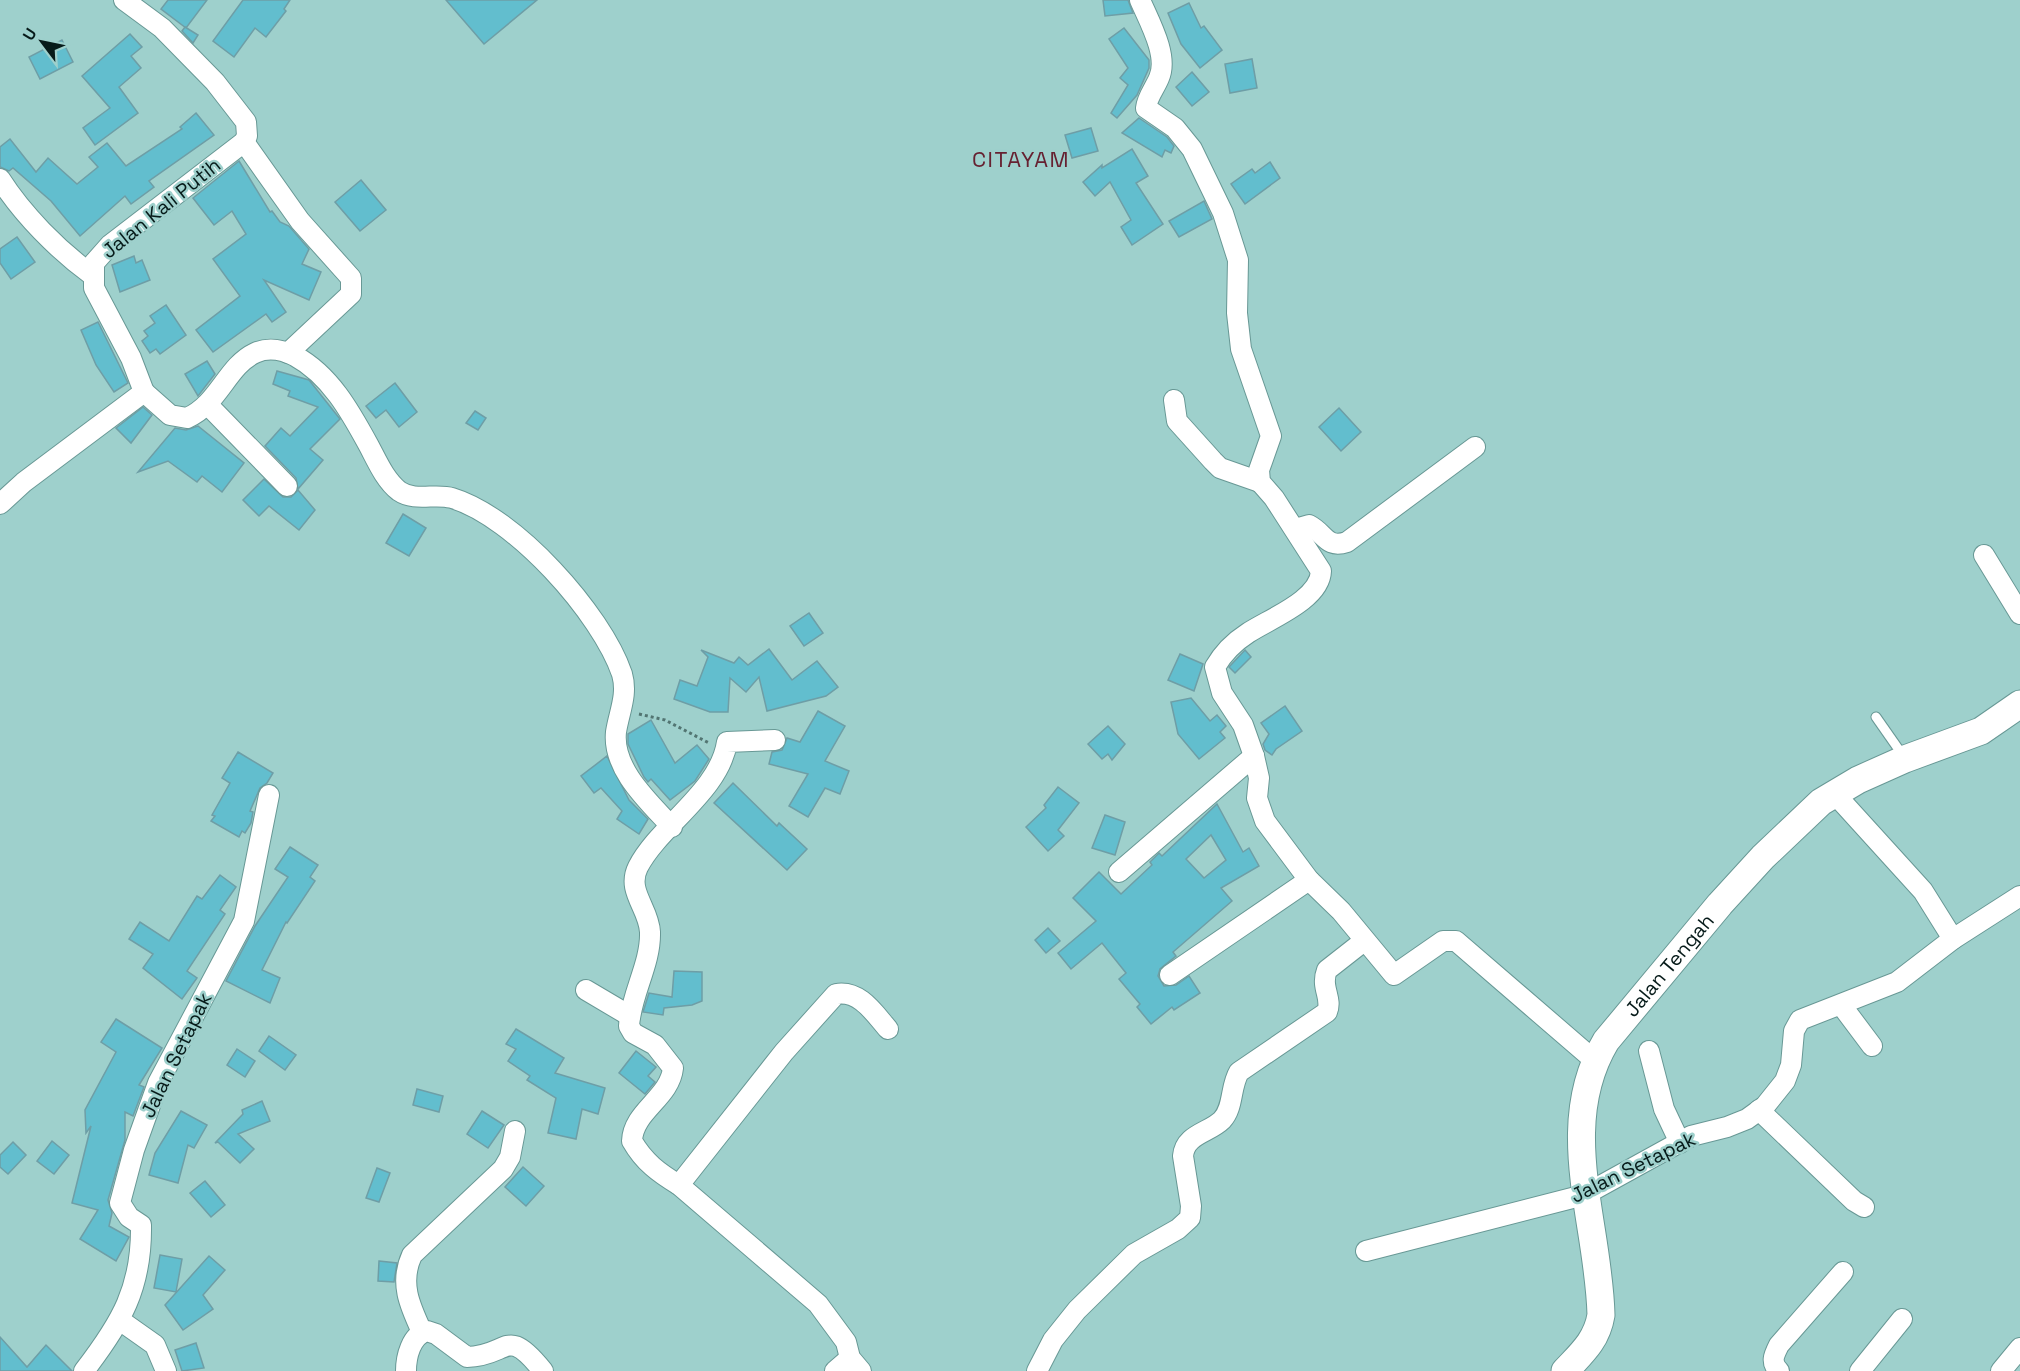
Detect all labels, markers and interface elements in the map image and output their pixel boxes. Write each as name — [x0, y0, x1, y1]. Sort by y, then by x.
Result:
north arrow — [12, 12, 72, 72]
text: U — [18, 24, 41, 44]
district label: CITAYAM — [972, 145, 1070, 173]
street label: Jalan Kali Putih — [96, 152, 226, 264]
street label: Jalan Tengah — [1619, 908, 1720, 1022]
street label: Jalan Setapak — [134, 988, 218, 1122]
street label: Jalan Setapak — [1566, 1125, 1700, 1209]

